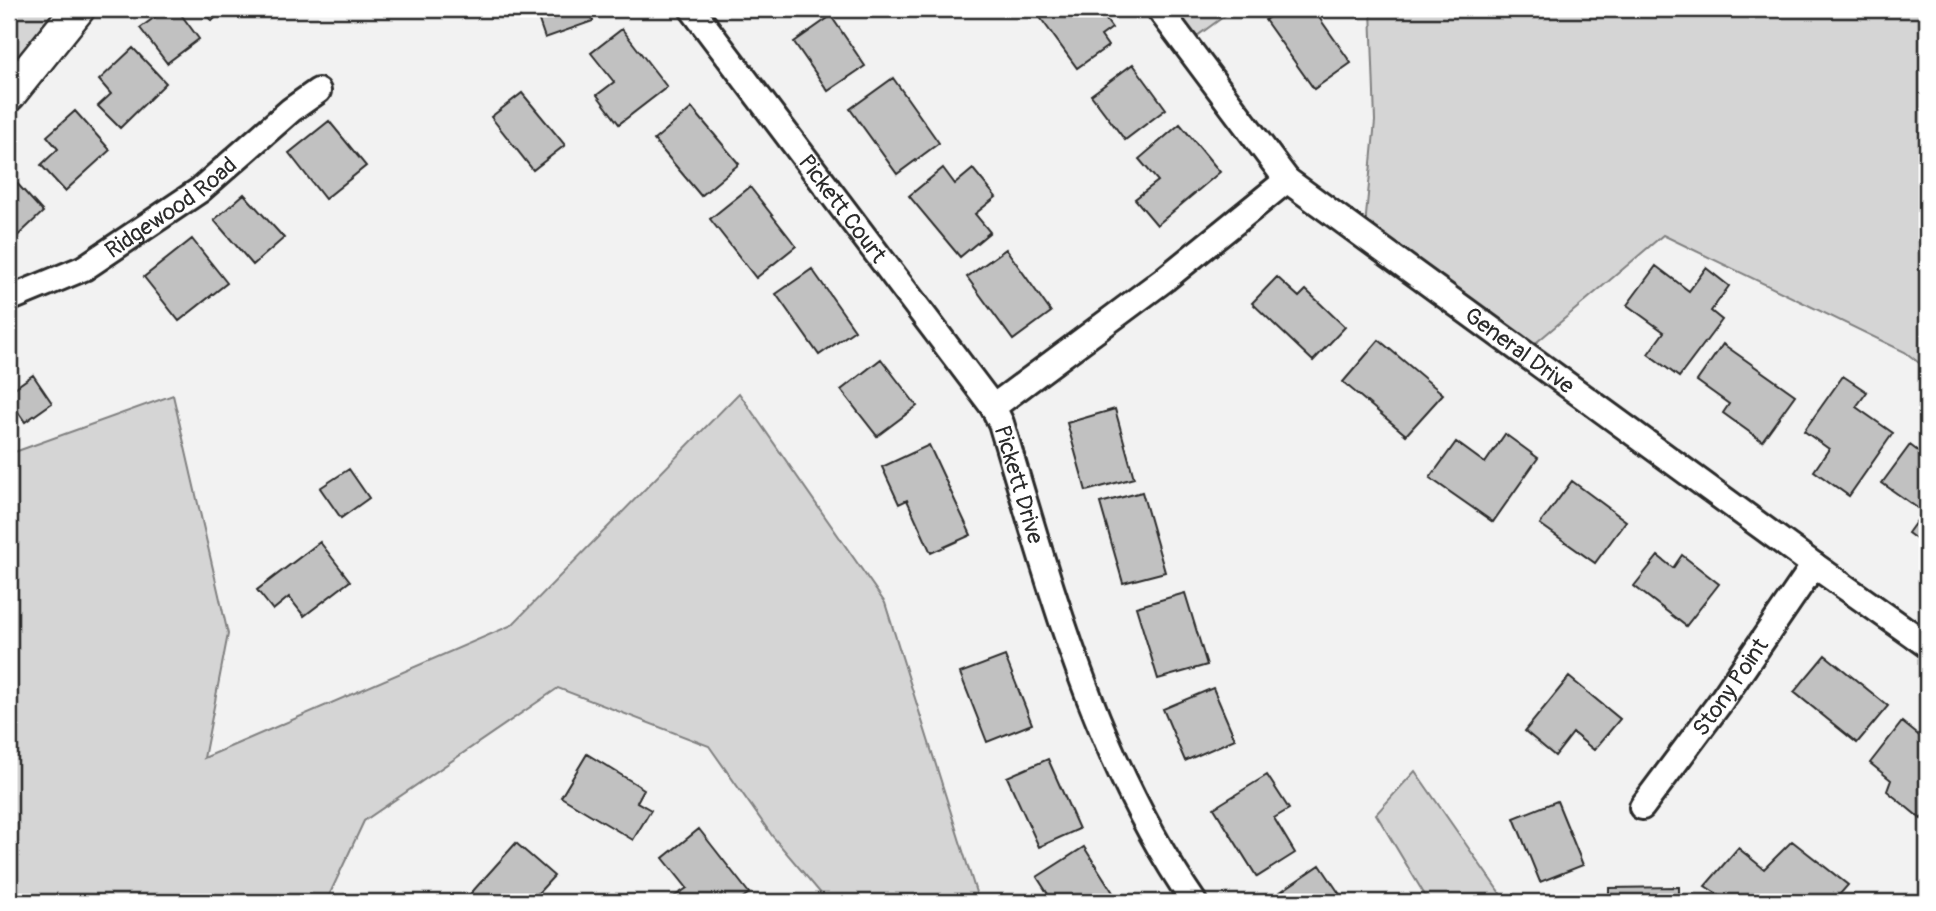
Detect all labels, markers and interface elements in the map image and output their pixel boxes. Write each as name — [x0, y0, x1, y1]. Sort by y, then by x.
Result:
street label: Pickett Court — [792, 149, 893, 269]
street label: Ridgewood Road — [99, 150, 243, 265]
street label: General Drive — [1459, 301, 1581, 401]
street label: Pickett Drive — [988, 422, 1051, 548]
street label: Stony Point — [1686, 632, 1775, 742]

